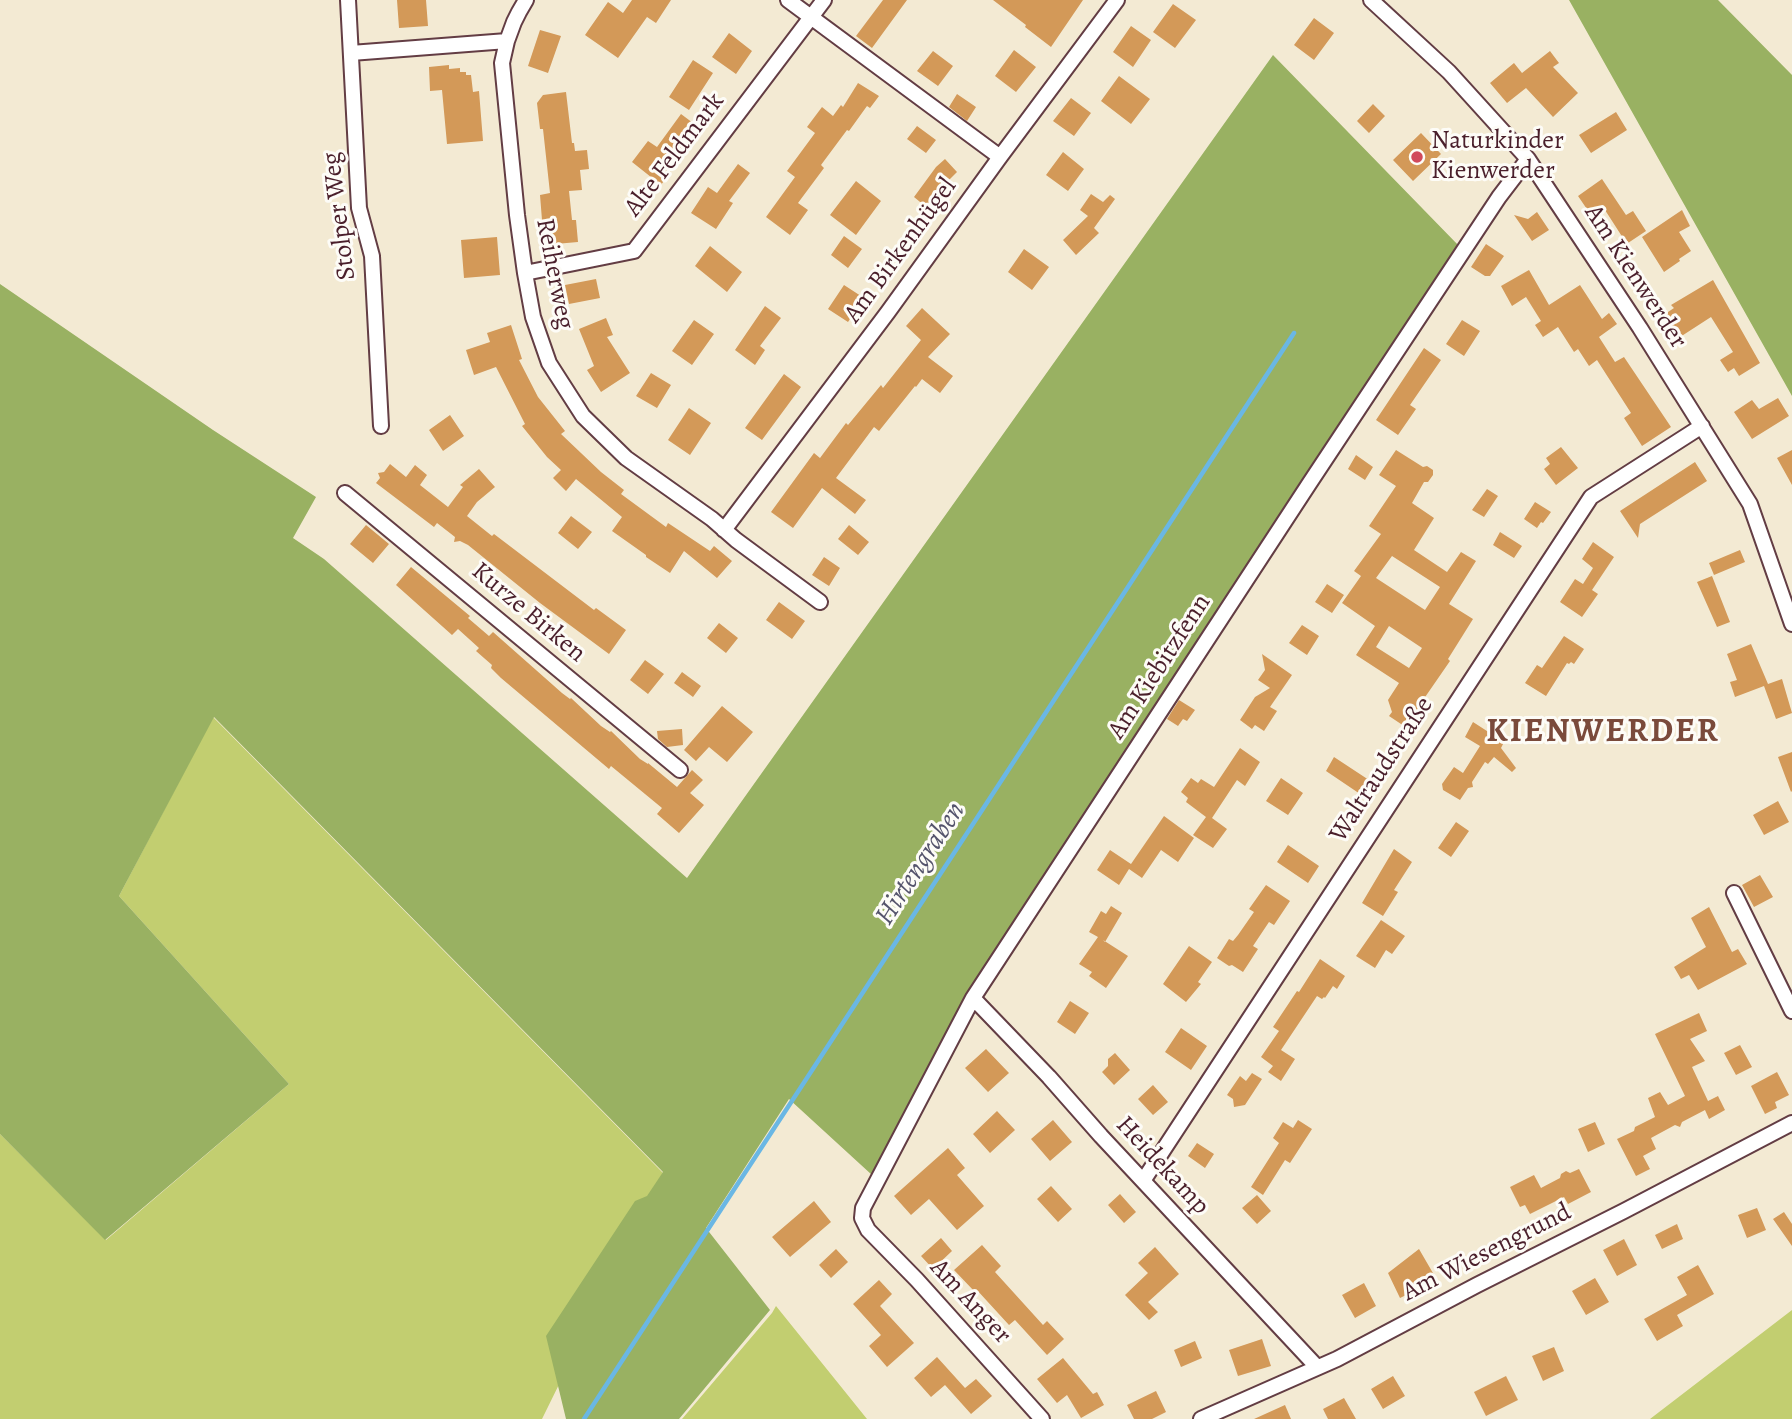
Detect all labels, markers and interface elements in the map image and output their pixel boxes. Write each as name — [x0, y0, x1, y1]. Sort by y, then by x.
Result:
street label: Alte Feldmark — [618, 87, 732, 223]
place label: Naturkinder Kienwerder — [1431, 126, 1564, 188]
marker: Naturkinder Kienwerder — [1409, 149, 1425, 165]
street label: Stolper Weg — [317, 150, 363, 282]
street label: Am Birkenhügel — [838, 173, 964, 329]
street label: Am Kienwerder — [1577, 199, 1693, 355]
street label: Reiherweg — [528, 216, 580, 332]
street label: Kurze Birken — [465, 556, 591, 670]
street label: Am Kiebitzfenn — [1102, 589, 1218, 745]
street label: Waltraudstraße — [1323, 692, 1441, 848]
district label: KIENWERDER — [1487, 713, 1719, 753]
water label: Hirtengraben — [869, 796, 973, 932]
street label: Heidekamp — [1108, 1110, 1216, 1222]
street label: Am Wiesengrund — [1397, 1197, 1577, 1309]
street label: Am Anger — [923, 1253, 1017, 1351]

